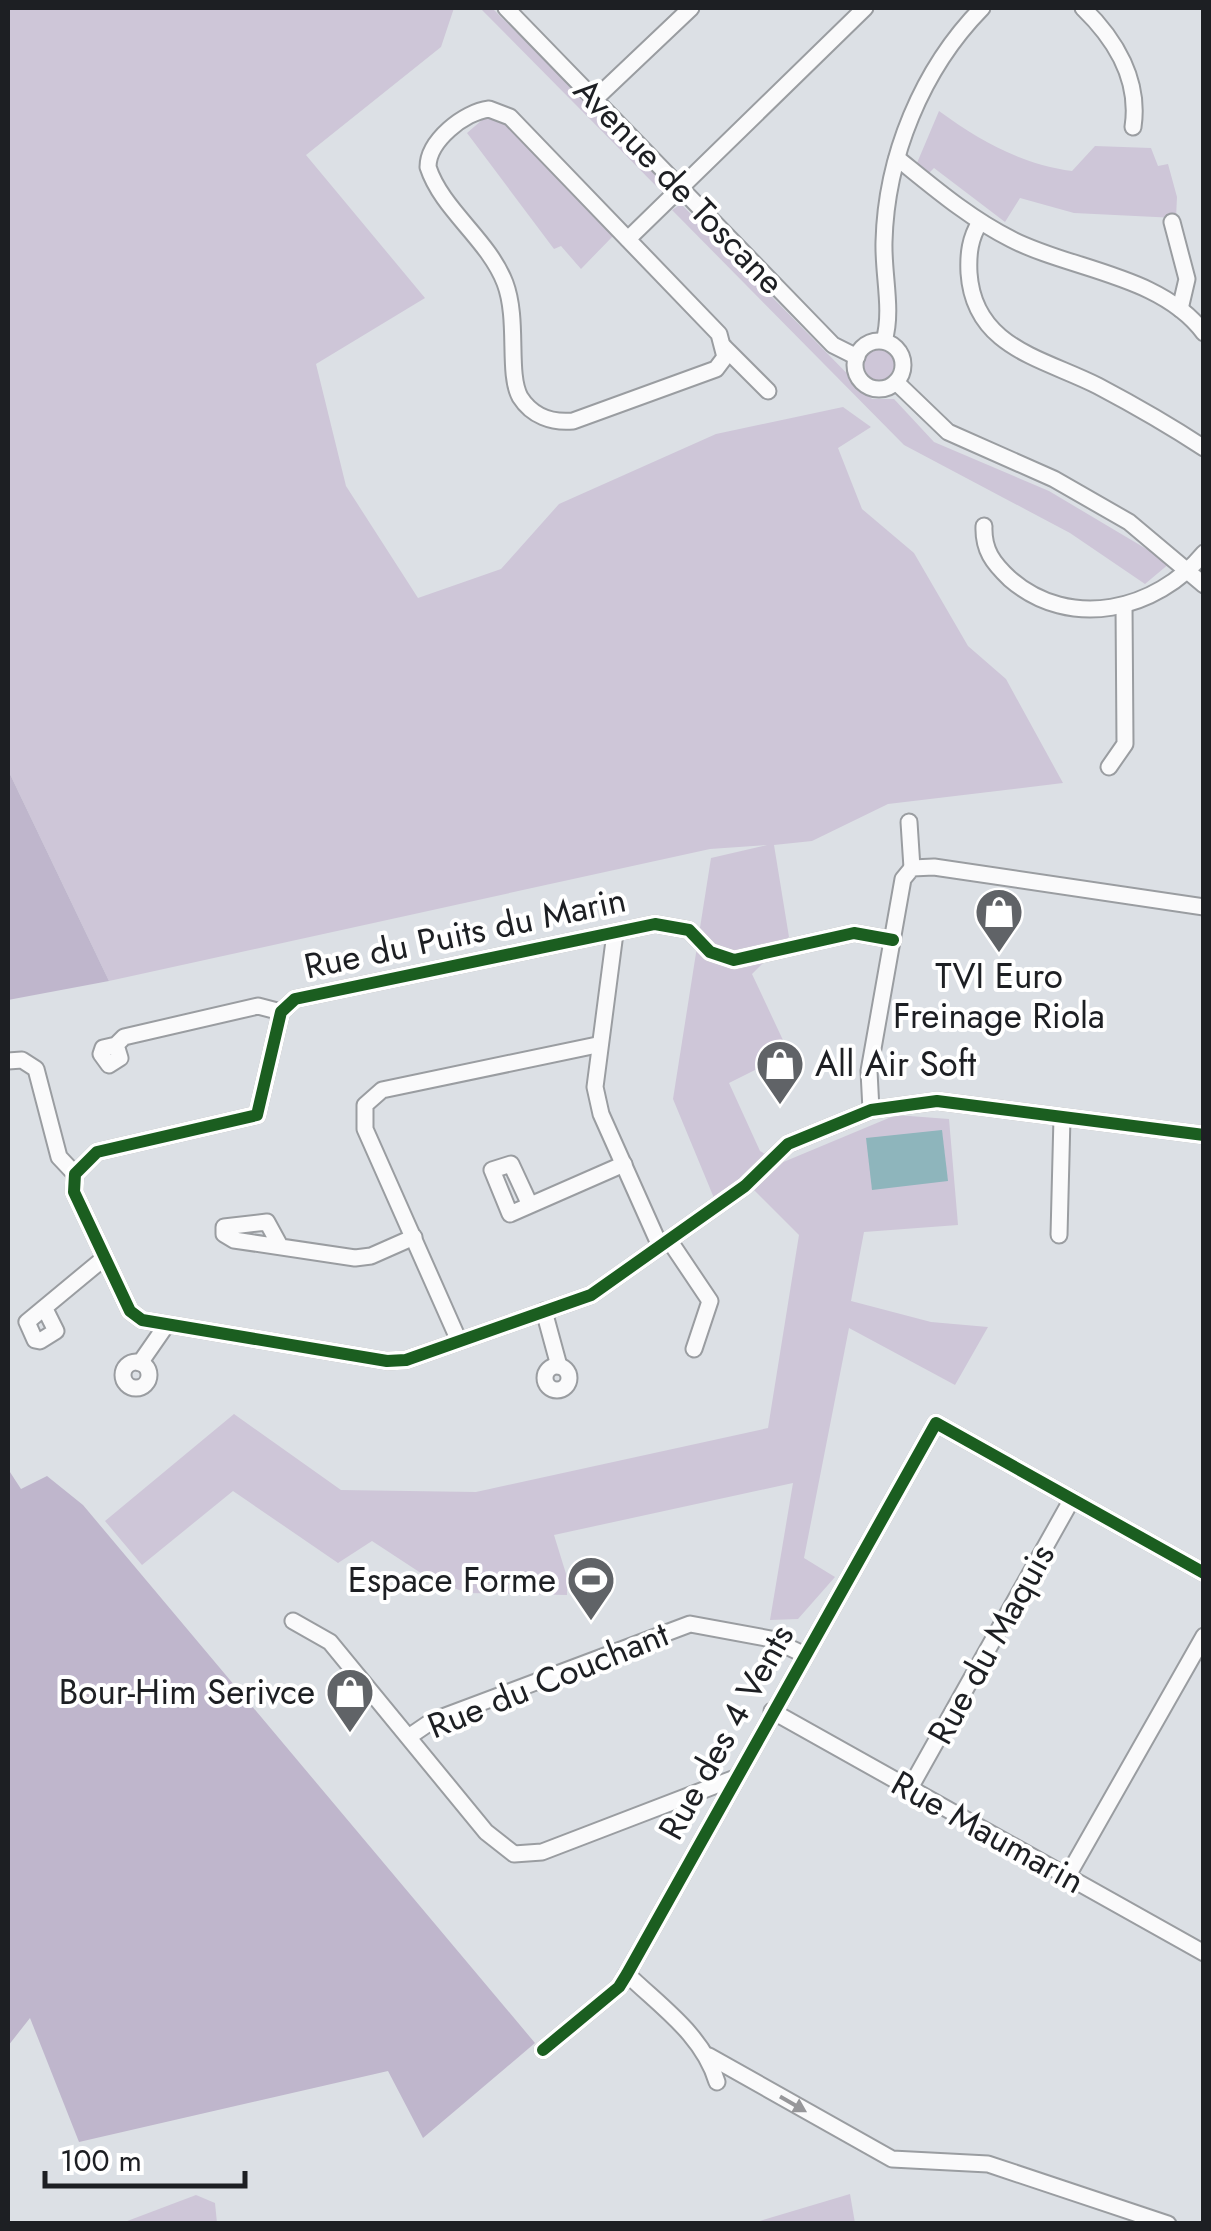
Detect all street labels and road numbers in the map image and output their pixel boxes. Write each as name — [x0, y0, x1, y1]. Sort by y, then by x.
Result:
street label: Avenue de Toscane — [562, 66, 796, 306]
street label: Rue du Puits du Marin — [299, 874, 631, 992]
street label: Rue du Maquis — [915, 1535, 1067, 1753]
street label: Rue du Couchant — [420, 1609, 676, 1751]
street label: Rue des 4 Vents — [646, 1615, 806, 1849]
street label: Rue Maumarin — [882, 1758, 1094, 1906]

